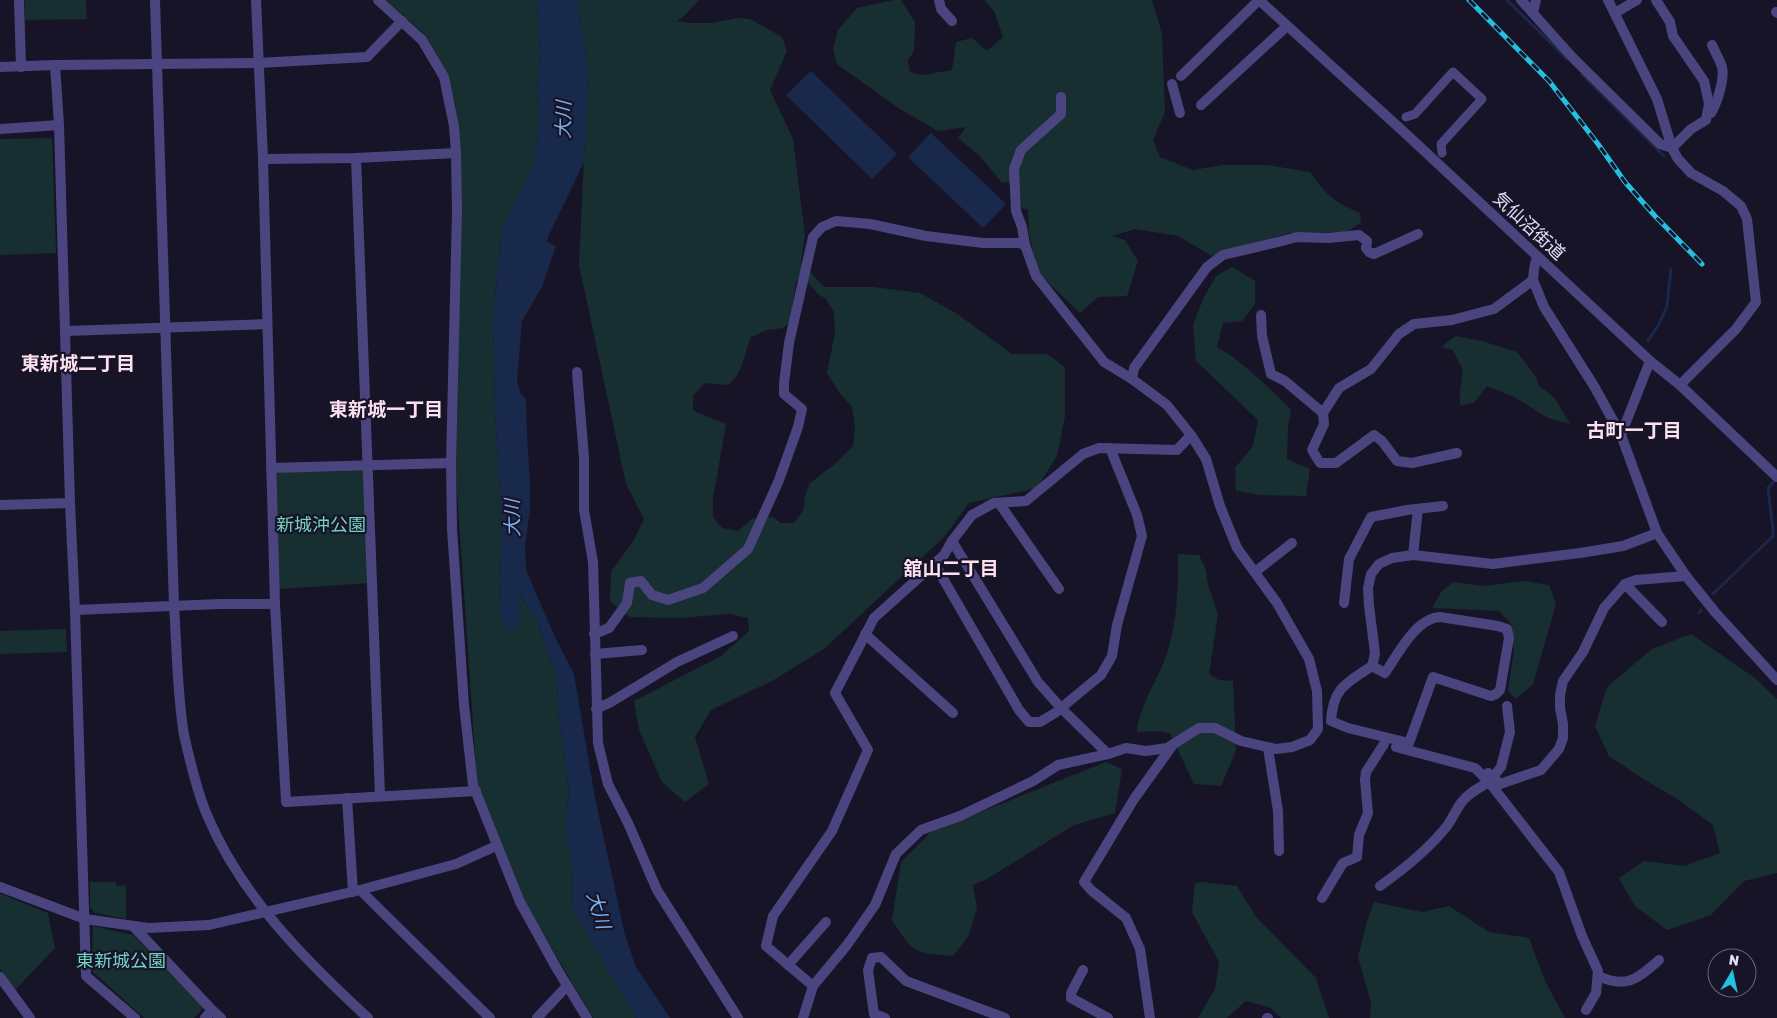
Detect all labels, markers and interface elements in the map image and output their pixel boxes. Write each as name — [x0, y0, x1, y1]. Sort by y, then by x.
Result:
water label: 大川 — [552, 99, 575, 139]
street label: 気仙沼街道 — [1489, 187, 1569, 265]
district label: 東新城二丁目 — [21, 352, 135, 375]
district label: 東新城一丁目 — [329, 398, 443, 421]
district label: 古町一丁目 — [1586, 419, 1682, 442]
water label: 大川 — [501, 497, 524, 537]
park label: 新城沖公園 — [276, 514, 366, 536]
district label: 舘山二丁目 — [903, 557, 999, 580]
water label: 大川 — [582, 889, 616, 934]
north arrow — [1707, 948, 1757, 998]
park label: 東新城公園 — [76, 950, 166, 972]
text: N — [1728, 951, 1740, 970]

